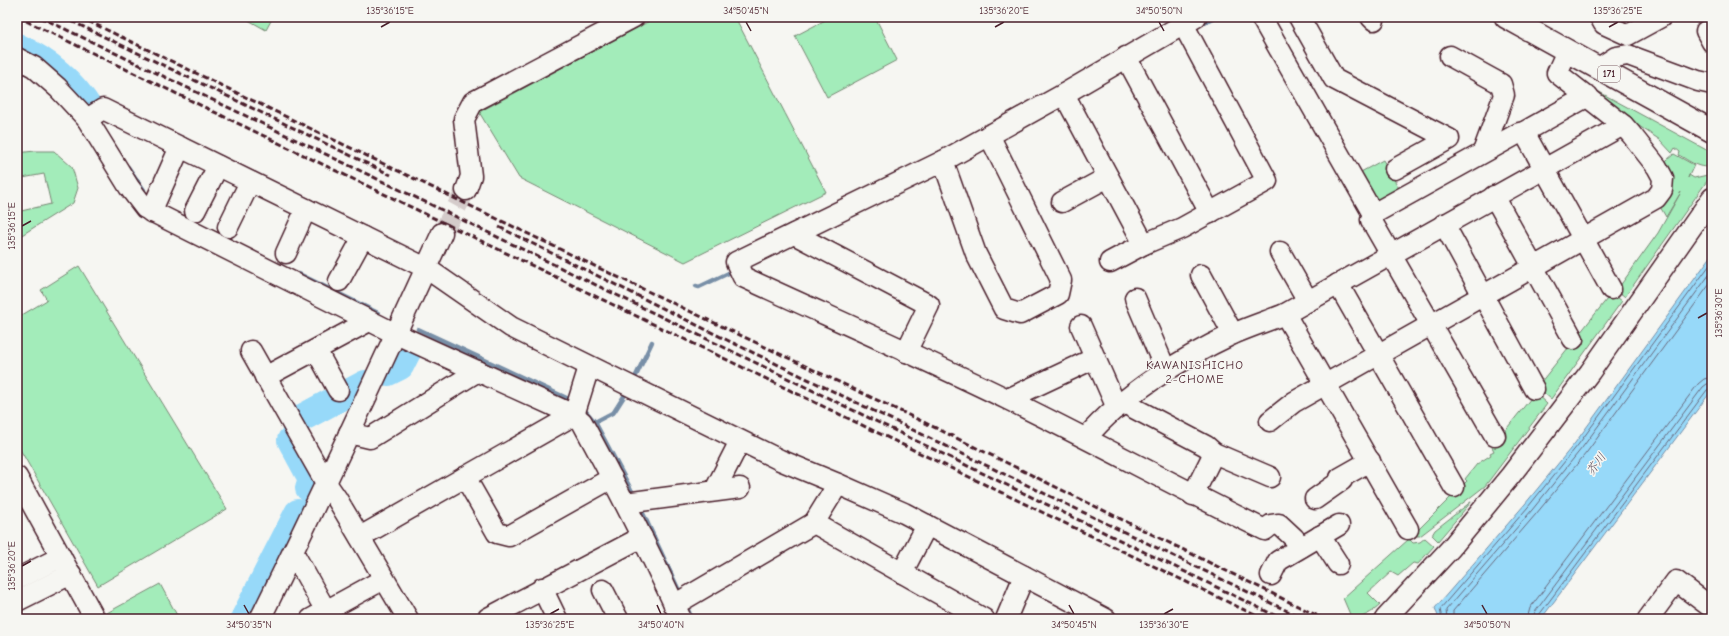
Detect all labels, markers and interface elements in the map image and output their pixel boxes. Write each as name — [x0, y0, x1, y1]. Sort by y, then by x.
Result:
text: 135°36'15"E — [366, 5, 414, 17]
text: 34°50'45"N — [723, 5, 769, 17]
text: 135°36'20"E — [979, 5, 1029, 17]
text: 34°50'50"N — [1136, 5, 1182, 17]
text: 135°36'25"E — [1594, 5, 1642, 17]
road number: 171 — [1598, 66, 1620, 82]
text: 135°36'15"E — [6, 202, 18, 250]
text: 135°36'30"E — [1713, 288, 1725, 338]
district label: KAWANISHICHO 2-CHOME — [1146, 358, 1244, 386]
water label: 芥川 — [1583, 450, 1609, 478]
text: 135°36'20"E — [6, 541, 18, 591]
text: 34°50'35"N — [226, 619, 272, 631]
text: 135°36'25"E — [526, 619, 574, 631]
text: 34°50'40"N — [638, 619, 684, 631]
text: 34°50'45"N — [1051, 619, 1097, 631]
text: 135°36'30"E — [1139, 619, 1189, 631]
text: 34°50'50"N — [1464, 619, 1510, 631]

